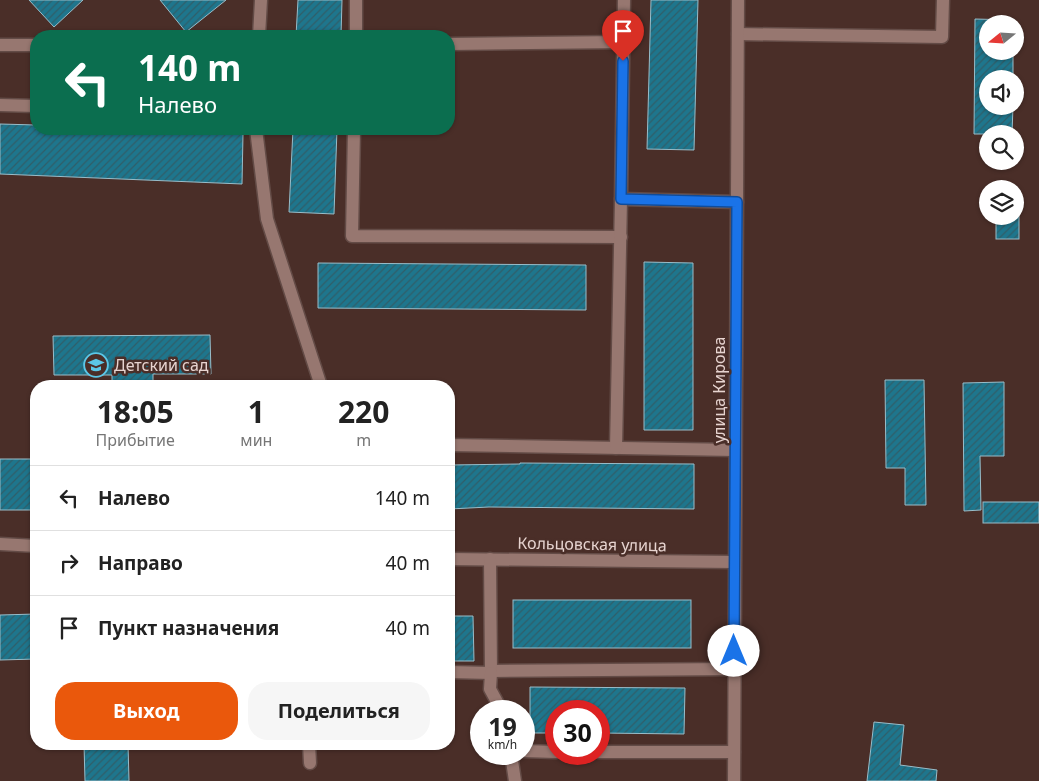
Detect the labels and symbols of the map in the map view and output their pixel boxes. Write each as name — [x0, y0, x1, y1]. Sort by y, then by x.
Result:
pin — [602, 10, 644, 61]
north arrow — [979, 15, 1024, 60]
street label: улица Кирова — [708, 337, 730, 443]
school or university icon: Детский сад — [83, 352, 109, 378]
place label: Детский сад — [114, 354, 209, 376]
street label: Кольцовская улица — [517, 532, 667, 556]
position arrow — [707, 624, 759, 676]
speed limit sign: 30 — [545, 700, 610, 765]

